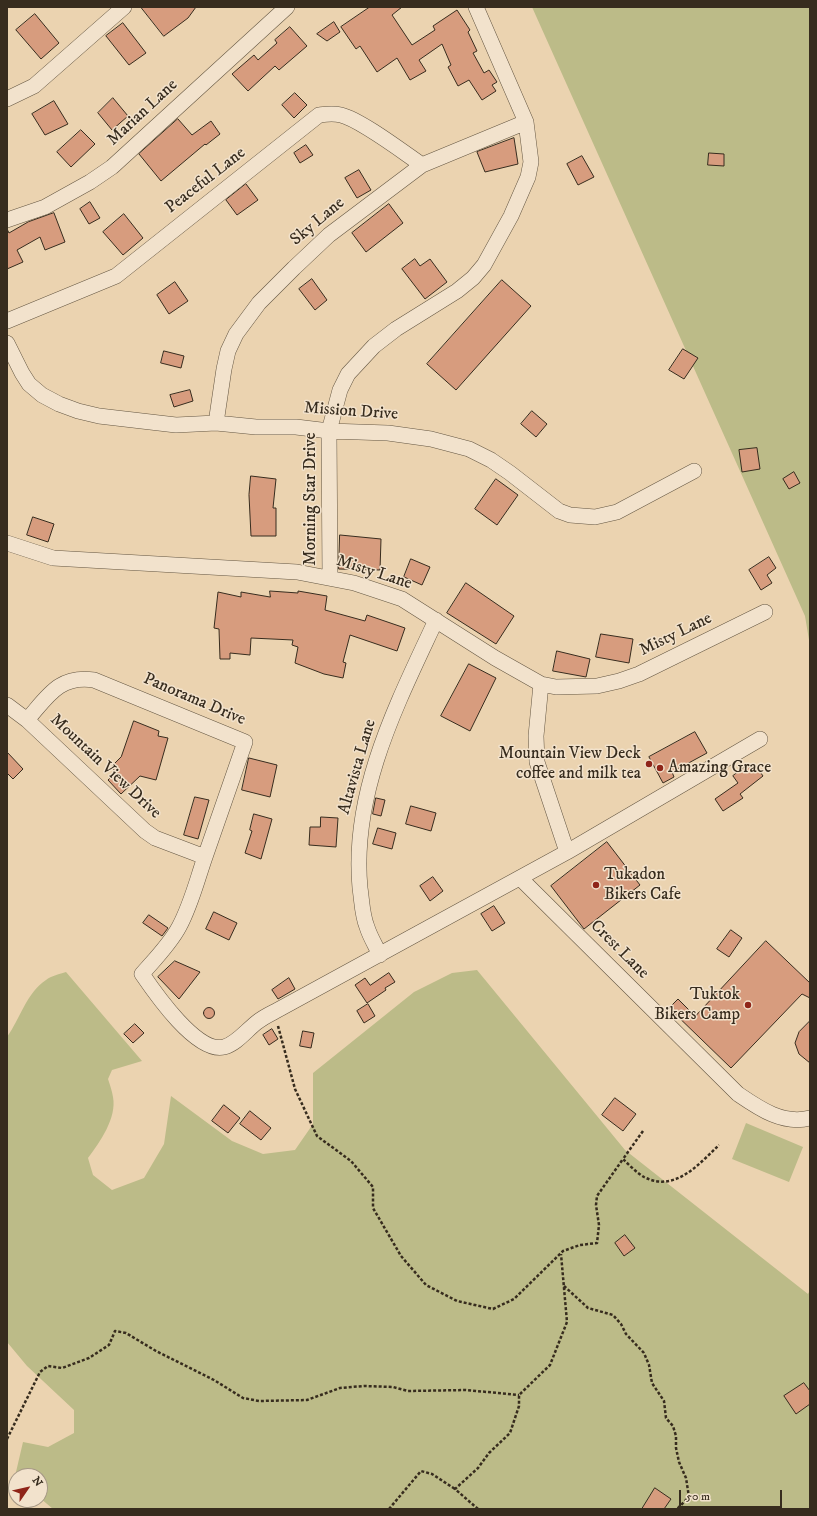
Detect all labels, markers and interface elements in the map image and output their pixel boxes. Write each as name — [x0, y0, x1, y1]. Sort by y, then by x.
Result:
street label: Marian Lane — [104, 75, 182, 151]
street label: Peaceful Lane — [162, 143, 250, 219]
street label: Sky Lane — [287, 193, 349, 251]
street label: Mission Drive — [303, 399, 399, 425]
street label: Morning Star Drive — [301, 432, 321, 566]
street label: Misty Lane — [334, 551, 414, 595]
street label: Misty Lane — [636, 609, 716, 661]
street label: Panorama Drive — [140, 669, 248, 731]
street label: Mountain View Drive — [45, 710, 165, 824]
street label: Altavista Lane — [335, 717, 381, 817]
place label: Mountain View Deck coffee and milk tea — [499, 744, 641, 784]
place label: Amazing Grace — [668, 758, 771, 778]
marker: Mountain View Deck coffee and milk tea — [644, 759, 654, 769]
marker: Amazing Grace — [655, 763, 665, 773]
place label: Tukadon Bikers Cafe — [604, 865, 681, 905]
marker: Tukadon Bikers Cafe — [591, 880, 601, 890]
street label: Crest Lane — [585, 916, 653, 984]
place label: Tuktok Bikers Camp — [654, 985, 740, 1025]
marker: Tuktok Bikers Camp — [743, 1000, 753, 1010]
north arrow — [8, 1468, 48, 1508]
text: N — [29, 1474, 45, 1490]
scale bar — [681, 1482, 784, 1508]
text: 50 m — [686, 1489, 710, 1504]

